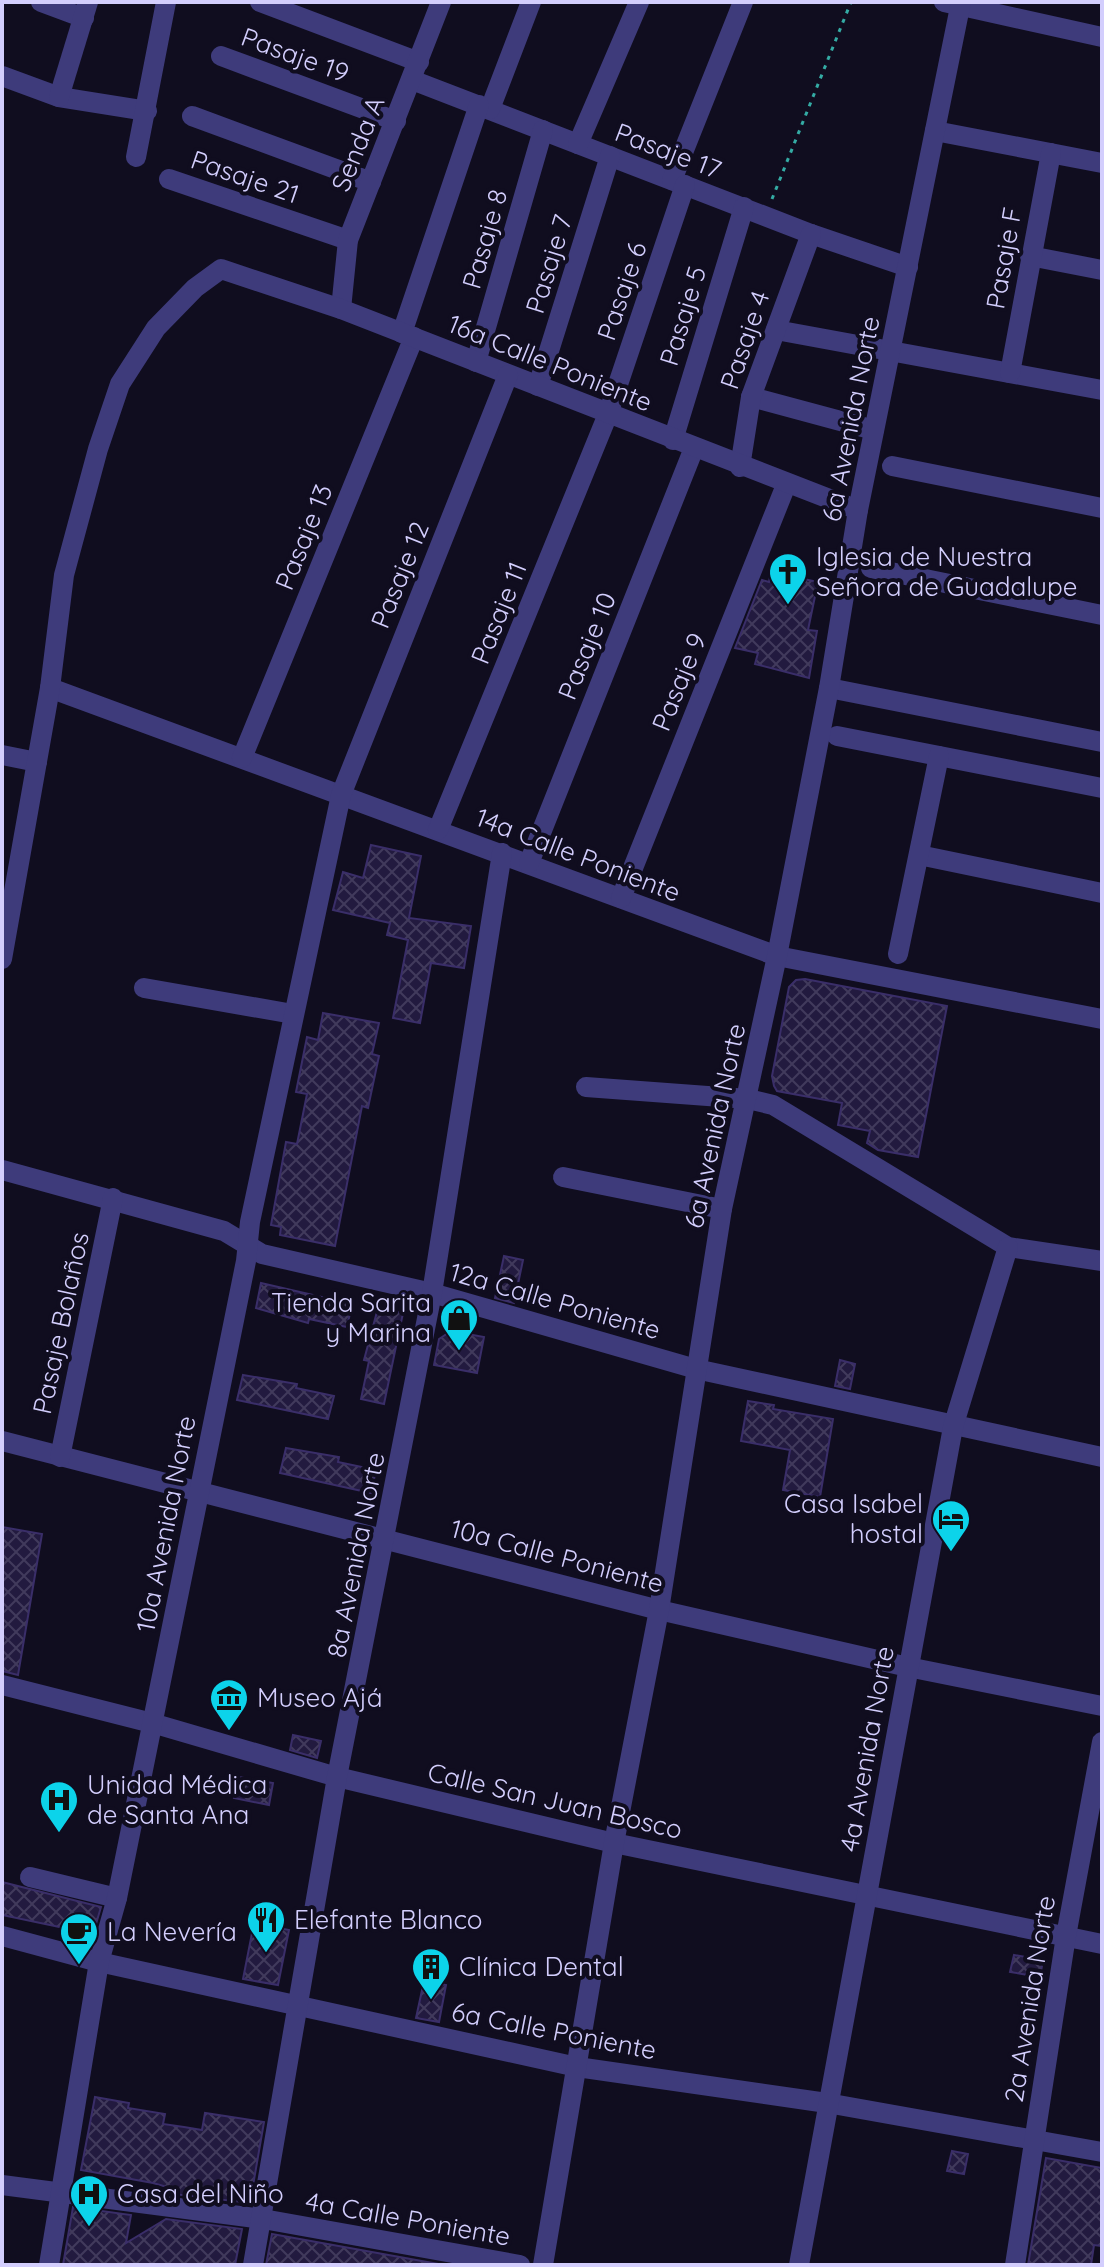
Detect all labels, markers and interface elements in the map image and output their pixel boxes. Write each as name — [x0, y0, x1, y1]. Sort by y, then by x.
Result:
street label: Pasaje 19 — [237, 20, 354, 89]
street label: Senda A — [324, 91, 392, 196]
street label: Pasaje 17 — [610, 115, 726, 186]
street label: Pasaje 21 — [187, 143, 304, 210]
street label: Pasaje 8 — [455, 185, 514, 293]
street label: Pasaje F — [978, 204, 1029, 311]
street label: Pasaje 7 — [518, 211, 579, 317]
street label: Pasaje 6 — [589, 237, 654, 344]
street label: Pasaje 5 — [652, 262, 713, 370]
street label: Pasaje 4 — [712, 286, 777, 393]
street label: 16a Calle Poniente — [443, 307, 657, 419]
street label: 6a Avenida Norte — [814, 313, 887, 524]
street label: Pasaje 13 — [267, 479, 340, 595]
street label: Pasaje 12 — [363, 517, 436, 633]
place label: Iglesia de Nuestra Señora de Guadalupe — [816, 540, 1077, 603]
church icon: Iglesia de Nuestra Señora de Guadalupe — [767, 551, 809, 606]
street label: Pasaje 11 — [463, 557, 534, 669]
street label: Pasaje 10 — [550, 587, 623, 704]
street label: Pasaje 9 — [644, 628, 713, 736]
street label: 14a Calle Poniente — [471, 800, 685, 909]
street label: 6a Avenida Norte — [677, 1021, 752, 1231]
street label: Pasaje Bolaños — [25, 1229, 96, 1417]
street label: 12a Calle Poniente — [446, 1255, 664, 1346]
place label: Tienda Sarita y Marina — [271, 1286, 431, 1349]
shop icon: Tienda Sarita y Marina — [438, 1297, 480, 1352]
street label: 10a Avenida Norte — [128, 1413, 203, 1635]
street label: 8a Avenida Norte — [319, 1449, 392, 1660]
place label: Casa Isabel hostal — [784, 1487, 923, 1550]
hotel icon: Casa Isabel hostal — [930, 1498, 972, 1553]
street label: 10a Calle Poniente — [447, 1511, 667, 1600]
street label: 4a Avenida Norte — [832, 1644, 901, 1854]
museum icon: Museo Ajá — [208, 1677, 250, 1732]
place label: Museo Ajá — [257, 1681, 383, 1714]
street label: Calle San Juan Bosco — [425, 1755, 686, 1846]
place label: Unidad Médica de Santa Ana — [87, 1768, 267, 1831]
hospital icon: Unidad Médica de Santa Ana — [38, 1779, 80, 1834]
street label: 2a Avenida Norte — [997, 1893, 1062, 2105]
restaurant icon: Elefante Blanco — [245, 1899, 287, 1954]
place label: Elefante Blanco — [294, 1903, 483, 1936]
cafe icon: La Nevería — [58, 1911, 100, 1966]
place label: La Nevería — [107, 1915, 237, 1948]
building icon: Clínica Dental — [410, 1946, 452, 2001]
place label: Clínica Dental — [459, 1950, 624, 1983]
street label: 6a Calle Poniente — [449, 1994, 659, 2067]
hospital icon: Casa del Niño — [68, 2173, 110, 2228]
place label: Casa del Niño — [117, 2177, 284, 2210]
street label: 4a Calle Poniente — [303, 2184, 513, 2253]

